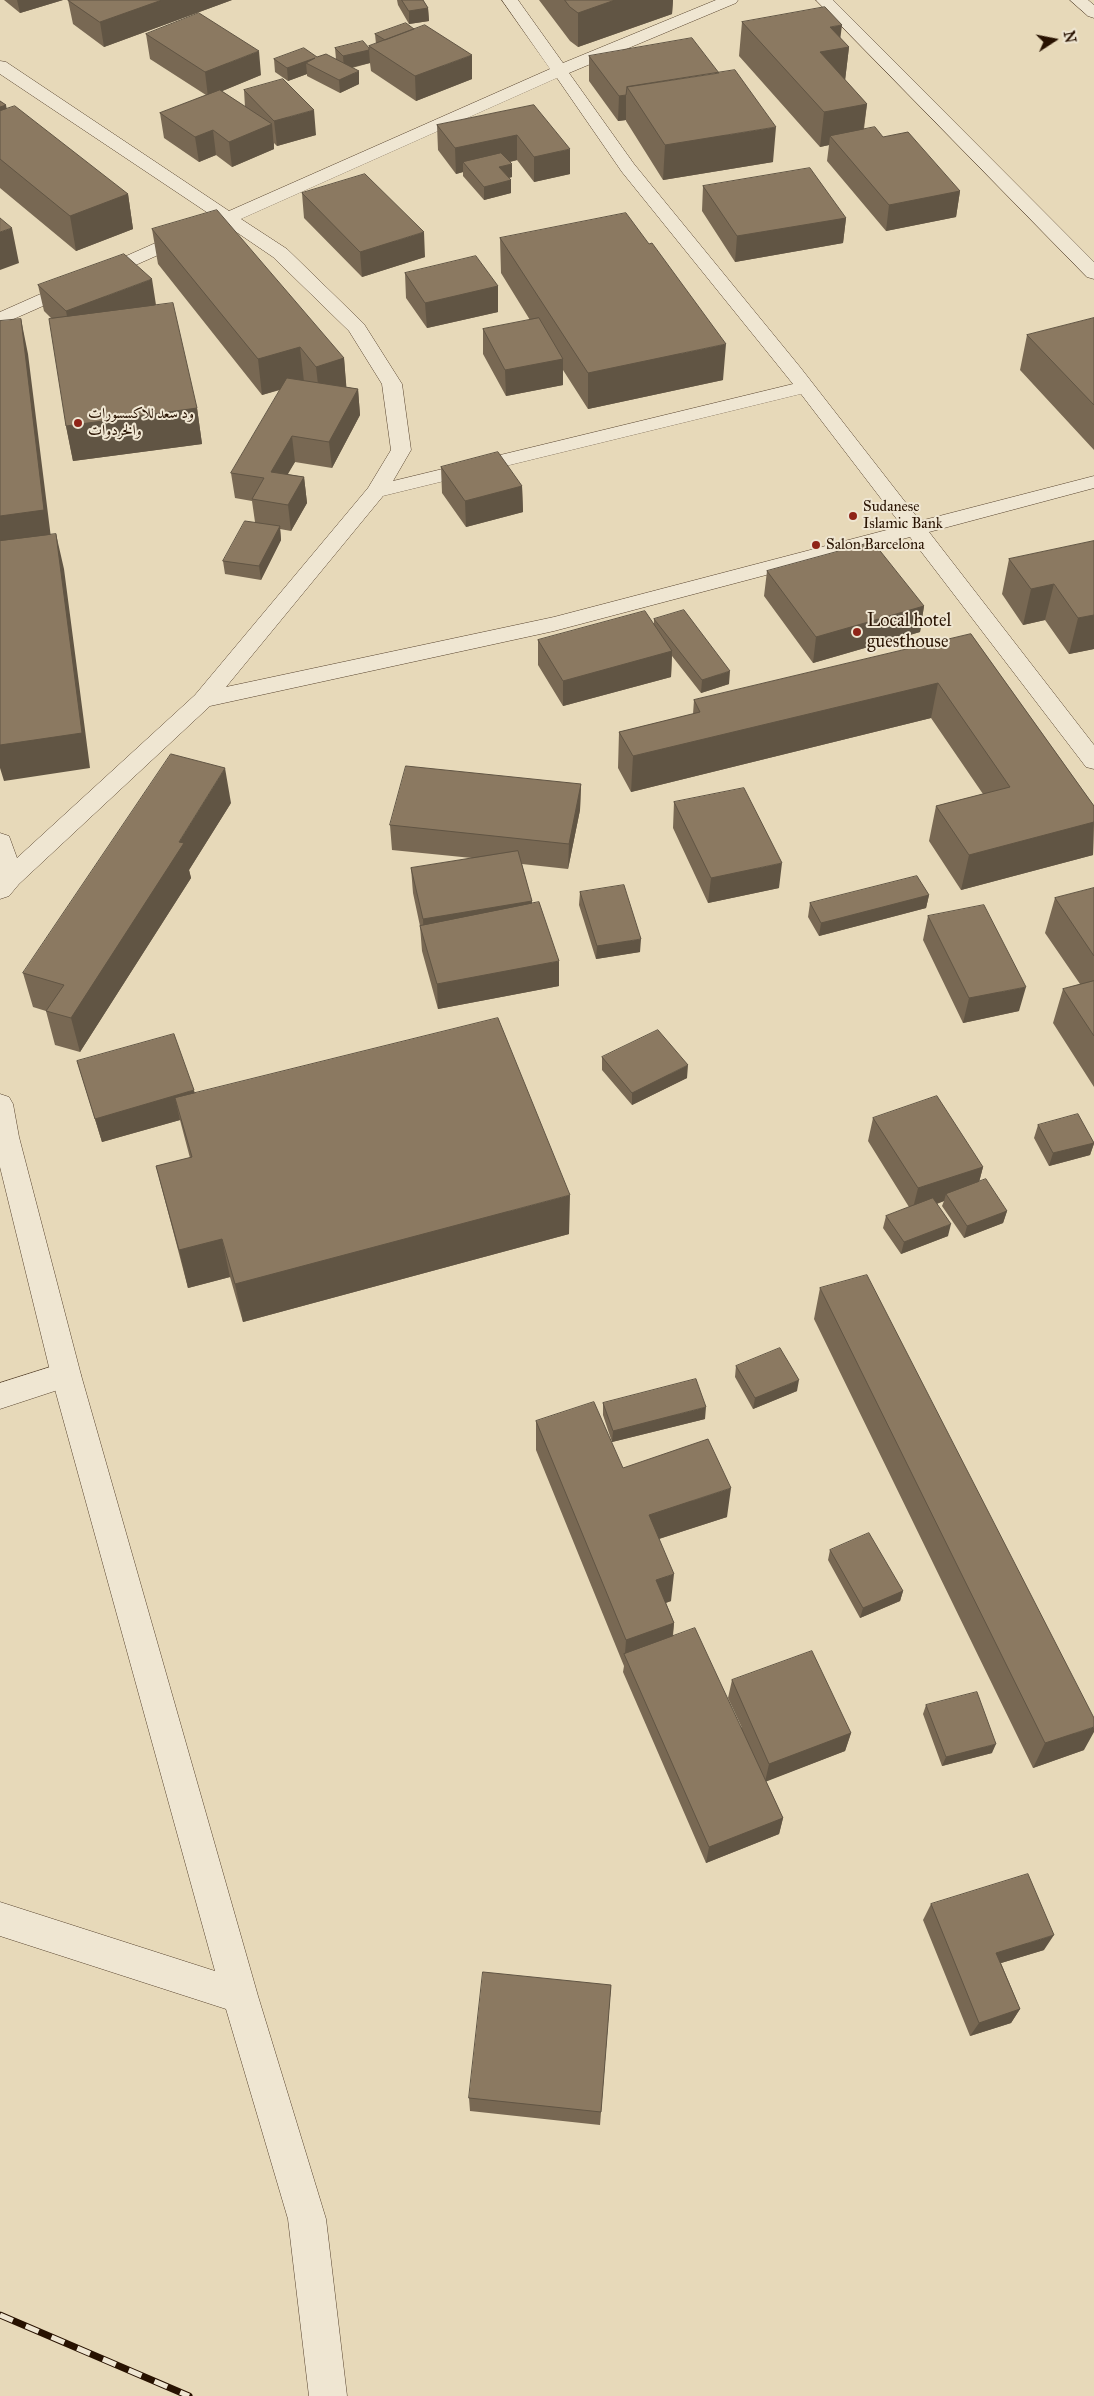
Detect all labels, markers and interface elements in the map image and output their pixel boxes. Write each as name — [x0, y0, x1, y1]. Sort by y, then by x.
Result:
north arrow — [1029, 15, 1079, 65]
text: N — [1060, 30, 1079, 44]
place label: ود سعد للاكسسورات والخردوات — [88, 405, 194, 440]
marker: ود سعد للاكسسورات والخردوات — [72, 417, 84, 429]
place label: Sudanese Islamic Bank — [863, 498, 943, 533]
marker: Sudanese Islamic Bank — [847, 510, 859, 522]
place label: Salon Barcelona — [826, 536, 924, 554]
marker: Salon Barcelona — [810, 539, 822, 551]
place label: Local hotel guesthouse — [867, 611, 951, 654]
marker: Local hotel guesthouse — [851, 626, 863, 638]

